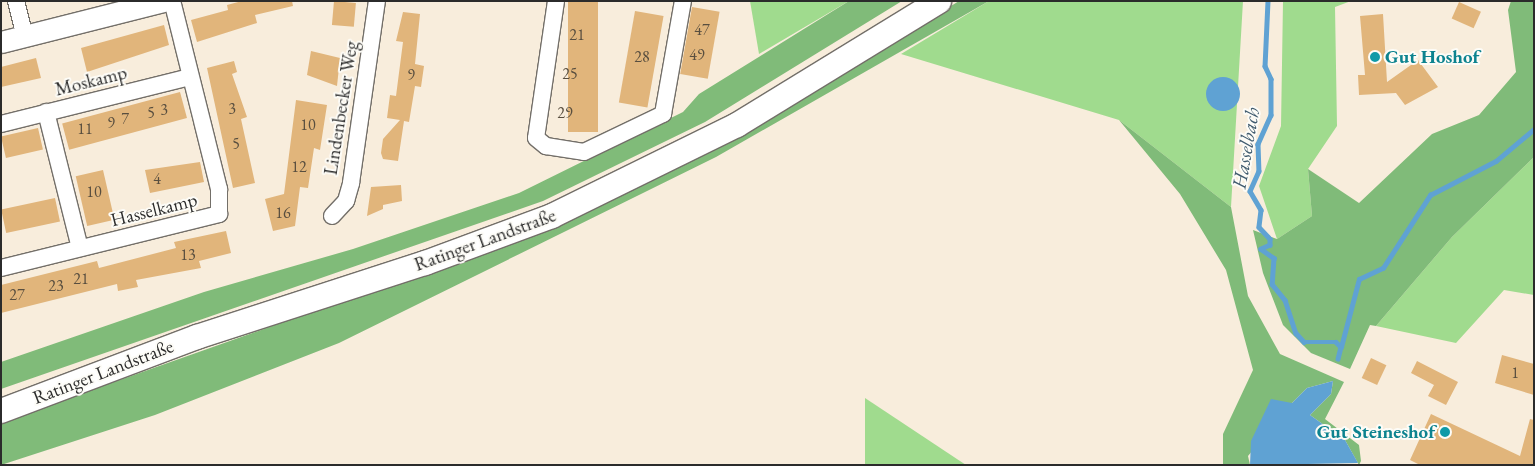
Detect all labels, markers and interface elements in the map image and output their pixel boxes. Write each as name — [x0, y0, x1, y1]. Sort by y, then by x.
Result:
house number: 47 — [694, 20, 710, 40]
house number: 21 — [569, 25, 585, 45]
street label: Lindenbecker Weg — [319, 39, 363, 177]
house number: 49 — [689, 45, 705, 65]
place label: Gut Hoshof — [1385, 46, 1479, 68]
house number: 28 — [634, 47, 650, 67]
marker: Gut Hoshof — [1369, 51, 1381, 63]
street label: Moskamp — [53, 61, 129, 101]
house number: 25 — [562, 64, 578, 84]
house number: 9 — [407, 65, 415, 85]
house number: 3 — [228, 99, 236, 119]
house number: 3 — [160, 100, 168, 120]
house number: 5 — [147, 103, 155, 123]
house number: 29 — [557, 103, 573, 123]
water label: Hasselbach — [1227, 106, 1265, 190]
house number: 7 — [121, 109, 129, 129]
house number: 9 — [107, 113, 115, 133]
house number: 10 — [300, 115, 316, 135]
house number: 11 — [77, 119, 93, 139]
house number: 5 — [232, 134, 240, 154]
house number: 12 — [291, 157, 307, 177]
house number: 4 — [153, 169, 161, 189]
house number: 10 — [86, 182, 102, 202]
street label: Hasselkamp — [108, 188, 200, 232]
house number: 16 — [275, 203, 291, 223]
street label: Ratinger Landstraße — [411, 204, 559, 276]
house number: 13 — [180, 245, 196, 265]
house number: 21 — [73, 269, 89, 289]
house number: 23 — [48, 276, 64, 296]
house number: 27 — [9, 285, 25, 305]
street label: Ratinger Landstraße — [29, 335, 177, 409]
house number: 1 — [1511, 363, 1519, 383]
place label: Gut Steineshof — [1317, 421, 1435, 443]
marker: Gut Steineshof — [1439, 426, 1451, 438]

